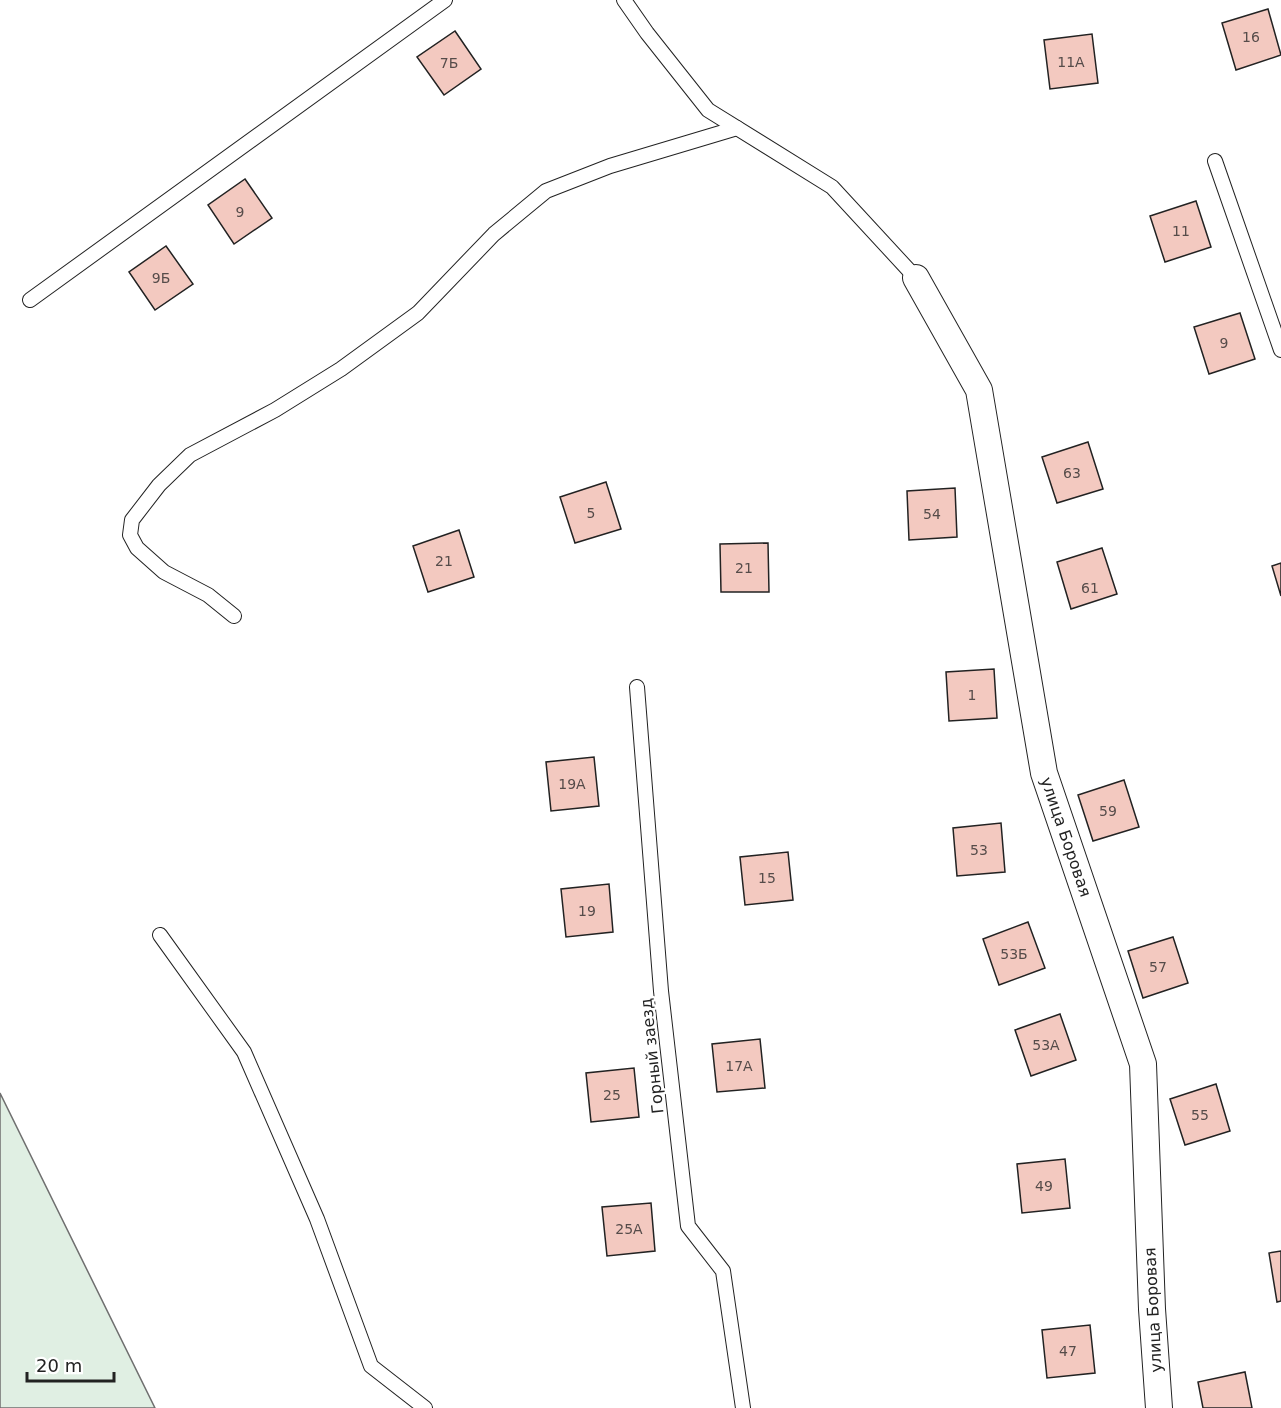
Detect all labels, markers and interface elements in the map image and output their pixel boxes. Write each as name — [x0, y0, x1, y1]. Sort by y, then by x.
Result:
house number: 16 — [1242, 29, 1260, 45]
house number: 11А — [1057, 54, 1085, 70]
house number: 7Б — [440, 55, 458, 71]
house number: 9 — [236, 204, 244, 220]
house number: 11 — [1172, 223, 1190, 239]
house number: 9Б — [152, 270, 170, 286]
house number: 9 — [1220, 335, 1228, 351]
house number: 63 — [1063, 465, 1081, 481]
house number: 5 — [587, 505, 595, 521]
house number: 54 — [923, 506, 941, 522]
house number: 21 — [435, 553, 453, 569]
house number: 21 — [735, 560, 753, 576]
house number: 61 — [1081, 580, 1099, 596]
house number: 1 — [968, 687, 976, 703]
street label: улица Боровая — [1037, 775, 1095, 899]
house number: 19А — [558, 776, 586, 792]
house number: 59 — [1099, 803, 1117, 819]
house number: 53 — [970, 842, 988, 858]
house number: 15 — [758, 870, 776, 886]
house number: 19 — [578, 903, 596, 919]
house number: 53Б — [1000, 946, 1028, 962]
house number: 57 — [1149, 959, 1167, 975]
street label: Горный заезд — [636, 997, 668, 1115]
house number: 53А — [1032, 1037, 1060, 1053]
house number: 17А — [725, 1058, 753, 1074]
house number: 25 — [603, 1087, 621, 1103]
house number: 55 — [1191, 1107, 1209, 1123]
house number: 49 — [1035, 1178, 1053, 1194]
house number: 25А — [615, 1221, 643, 1237]
street label: улица Боровая — [1140, 1247, 1166, 1373]
house number: 47 — [1059, 1343, 1077, 1359]
scale bar — [27, 1345, 114, 1383]
text: 20 m — [36, 1355, 82, 1376]

